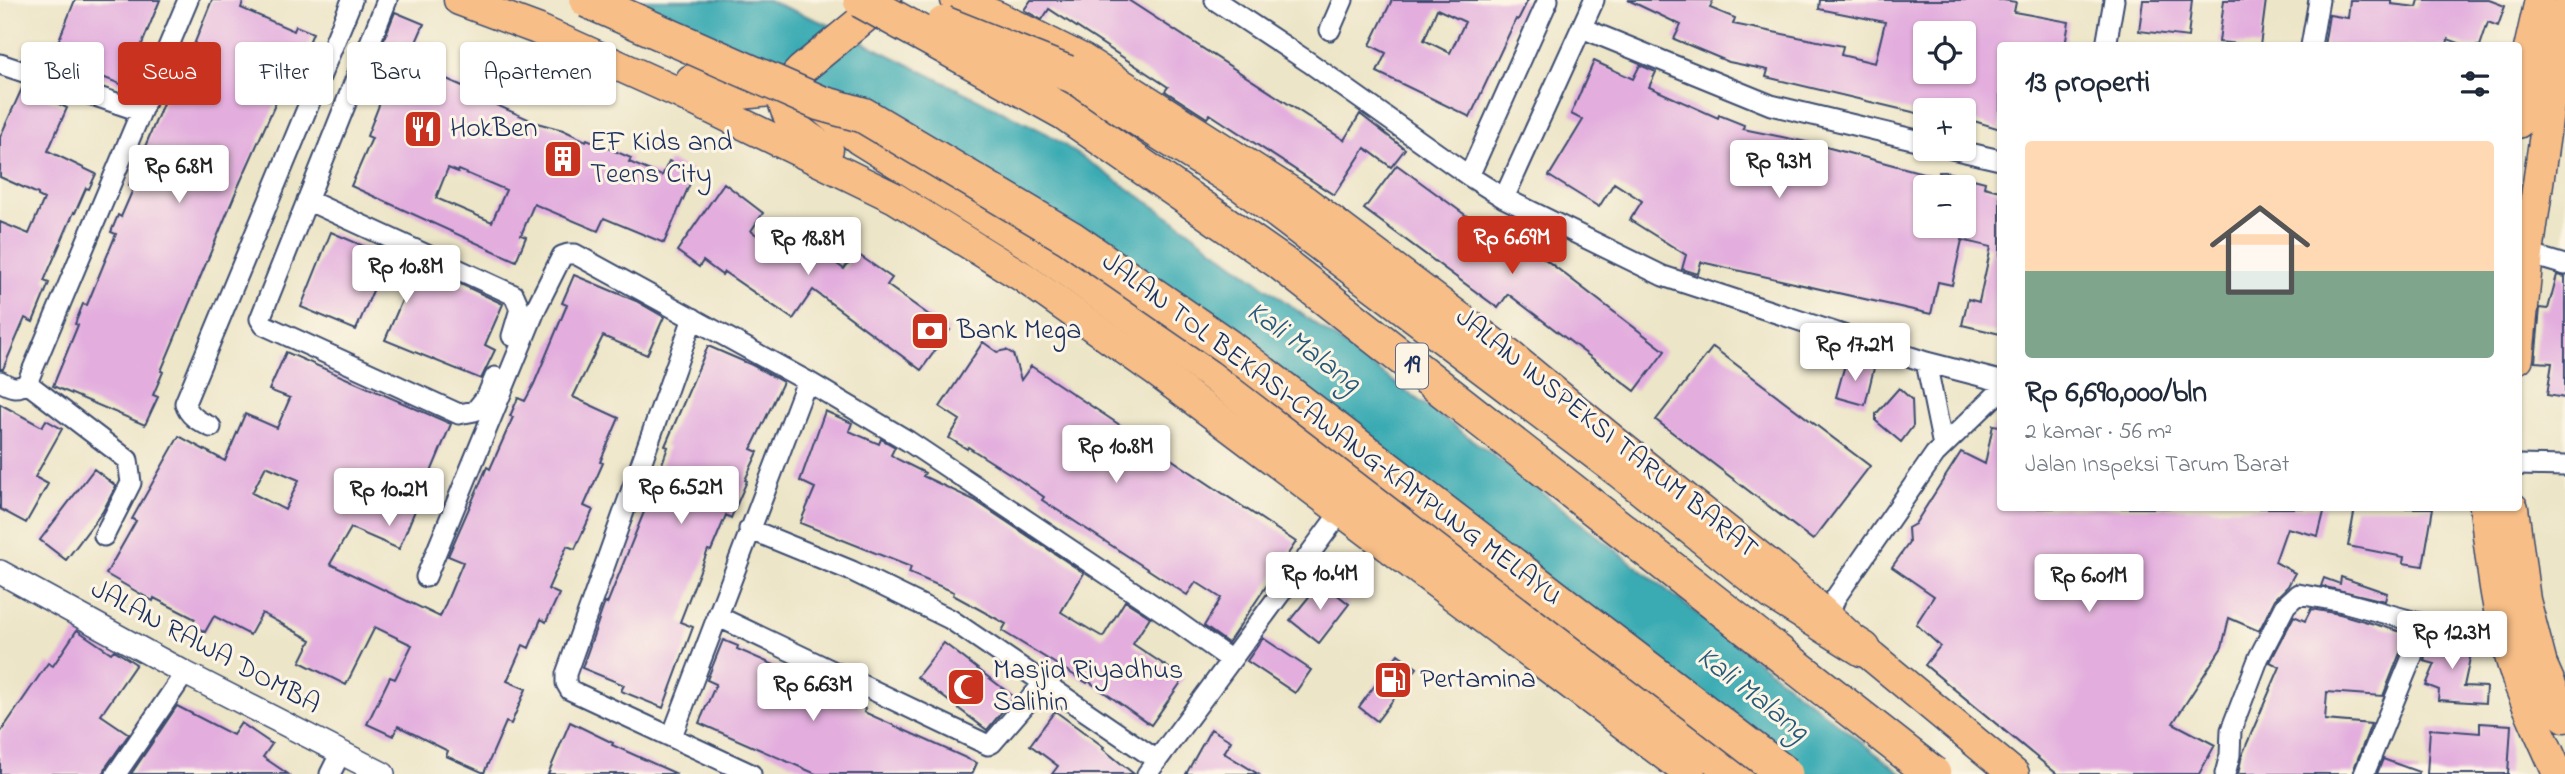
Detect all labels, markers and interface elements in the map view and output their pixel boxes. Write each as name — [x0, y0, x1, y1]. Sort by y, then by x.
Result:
map controls — [1913, 21, 1976, 238]
button: locate — [1913, 21, 1976, 84]
chip: Beli — [21, 42, 104, 105]
chip: Sewa — [118, 42, 221, 105]
chip: Filter — [235, 42, 333, 105]
chip: Baru — [347, 42, 446, 105]
chip: Apartemen — [460, 42, 616, 105]
text: 13 properti — [2025, 62, 2150, 106]
icon: filters — [2456, 65, 2494, 103]
button: + — [1913, 98, 1976, 161]
restaurant icon: HokBen — [402, 108, 444, 150]
place label: HokBen — [450, 109, 537, 150]
place label: EF Kids and Teens City — [590, 123, 733, 196]
building icon: EF Kids and Teens City — [542, 138, 584, 180]
pin: Rp 9.3M — [1714, 140, 1844, 200]
pin: Rp 6.8M — [114, 146, 244, 205]
text: Rp 9.3M — [1746, 146, 1812, 179]
text: Rp 6.8M — [145, 151, 213, 184]
button: − — [1913, 175, 1976, 238]
icon: home — [2197, 187, 2323, 313]
pin: Rp 6.69M — [1440, 216, 1584, 276]
pin: Rp 18.8M — [736, 218, 880, 277]
text: Rp 6.69M — [1474, 222, 1550, 255]
text: Rp 18.8M — [771, 223, 845, 256]
street label: JALAN TOL BEKASI–CAWANG–KAMPUNG MELAYU — [1092, 243, 1570, 617]
pin: Rp 10.8M — [334, 246, 478, 305]
text: Rp 10.8M — [368, 251, 444, 284]
water label: Kali Malang — [1236, 291, 1370, 405]
street label: JALAN INSPEKSI TARUM BARAT — [1445, 299, 1767, 569]
bank icon: Bank Mega — [909, 310, 951, 352]
place label: Bank Mega — [956, 311, 1081, 352]
pin: Rp 17.2M — [1783, 324, 1927, 383]
text: Rp 17.2M — [1816, 329, 1894, 362]
road number: 19 — [1396, 344, 1428, 388]
text: Rp 6,690,000/bln — [2025, 372, 2207, 416]
text: 2 kamar · 56 m² — [2025, 416, 2172, 449]
pin: Rp 10.8M — [1044, 426, 1188, 485]
text: Rp 10.8M — [1078, 431, 1154, 464]
text: Jalan Inspeksi Tarum Barat — [2025, 449, 2290, 482]
pin: Rp 6.52M — [609, 466, 753, 526]
pin: Rp 10.2M — [317, 468, 461, 528]
text: Rp 6.52M — [639, 472, 723, 505]
text: Rp 10.2M — [350, 474, 428, 507]
pin: Rp 10.4M — [1248, 552, 1392, 612]
pin: Rp 6.01M — [2017, 554, 2161, 614]
text: Rp 10.4M — [1282, 558, 1358, 591]
text: Rp 6.01M — [2050, 560, 2128, 593]
street label: JALAN RAWA DOMBA — [83, 570, 327, 726]
pin: Rp 12.3M — [2380, 612, 2524, 671]
text: Rp 12.3M — [2413, 617, 2491, 650]
water label: Kali Malang — [1686, 637, 1818, 753]
place label: Masjid Riyadhus Salihin — [993, 651, 1183, 724]
fuel station icon: Pertamina — [1372, 659, 1414, 701]
place label: Pertamina — [1420, 660, 1536, 701]
pin: Rp 6.63M — [741, 664, 885, 723]
mosque icon: Masjid Riyadhus Salihin — [945, 666, 987, 708]
text: Rp 6.63M — [773, 669, 853, 702]

